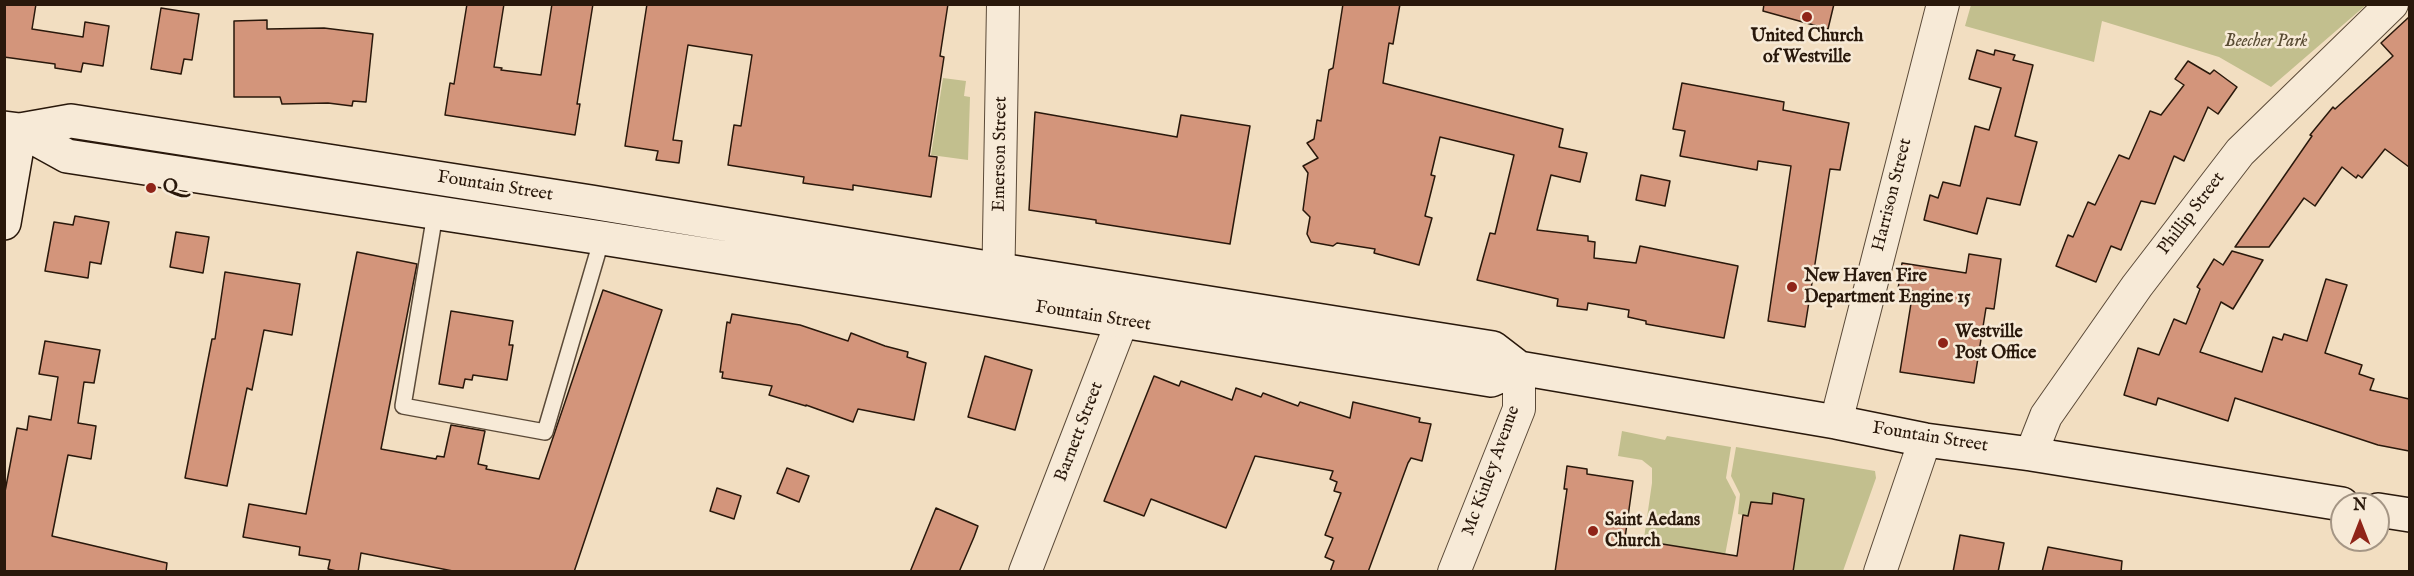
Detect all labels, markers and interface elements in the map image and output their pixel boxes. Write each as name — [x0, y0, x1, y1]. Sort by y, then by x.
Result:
marker: United Church of Westville — [1800, 10, 1814, 24]
place label: United Church of Westville — [1751, 26, 1863, 68]
park label: Beecher Park — [2224, 31, 2308, 53]
street label: Emerson Street — [989, 96, 1013, 212]
street label: Harrison Street — [1869, 136, 1917, 254]
street label: Fountain Street — [436, 167, 554, 207]
street label: Phillip Street — [2154, 168, 2230, 260]
place label: Q — [163, 177, 178, 199]
marker: Q — [144, 181, 158, 195]
place label: New Haven Fire Department Engine 15 — [1804, 266, 1970, 308]
marker: New Haven Fire Department Engine 15 — [1785, 280, 1799, 294]
street label: Fountain Street — [1034, 297, 1152, 337]
place label: Westville Post Office — [1955, 322, 2036, 364]
marker: Westville Post Office — [1936, 336, 1950, 350]
street label: Barnett Street — [1051, 379, 1109, 485]
street label: Mc Kinley Avenue — [1458, 403, 1526, 539]
street label: Fountain Street — [1871, 418, 1989, 458]
north arrow — [2330, 492, 2390, 552]
text: N — [2353, 496, 2367, 516]
place label: Saint Aedans Church — [1605, 510, 1700, 552]
marker: Saint Aedans Church — [1586, 524, 1600, 538]

